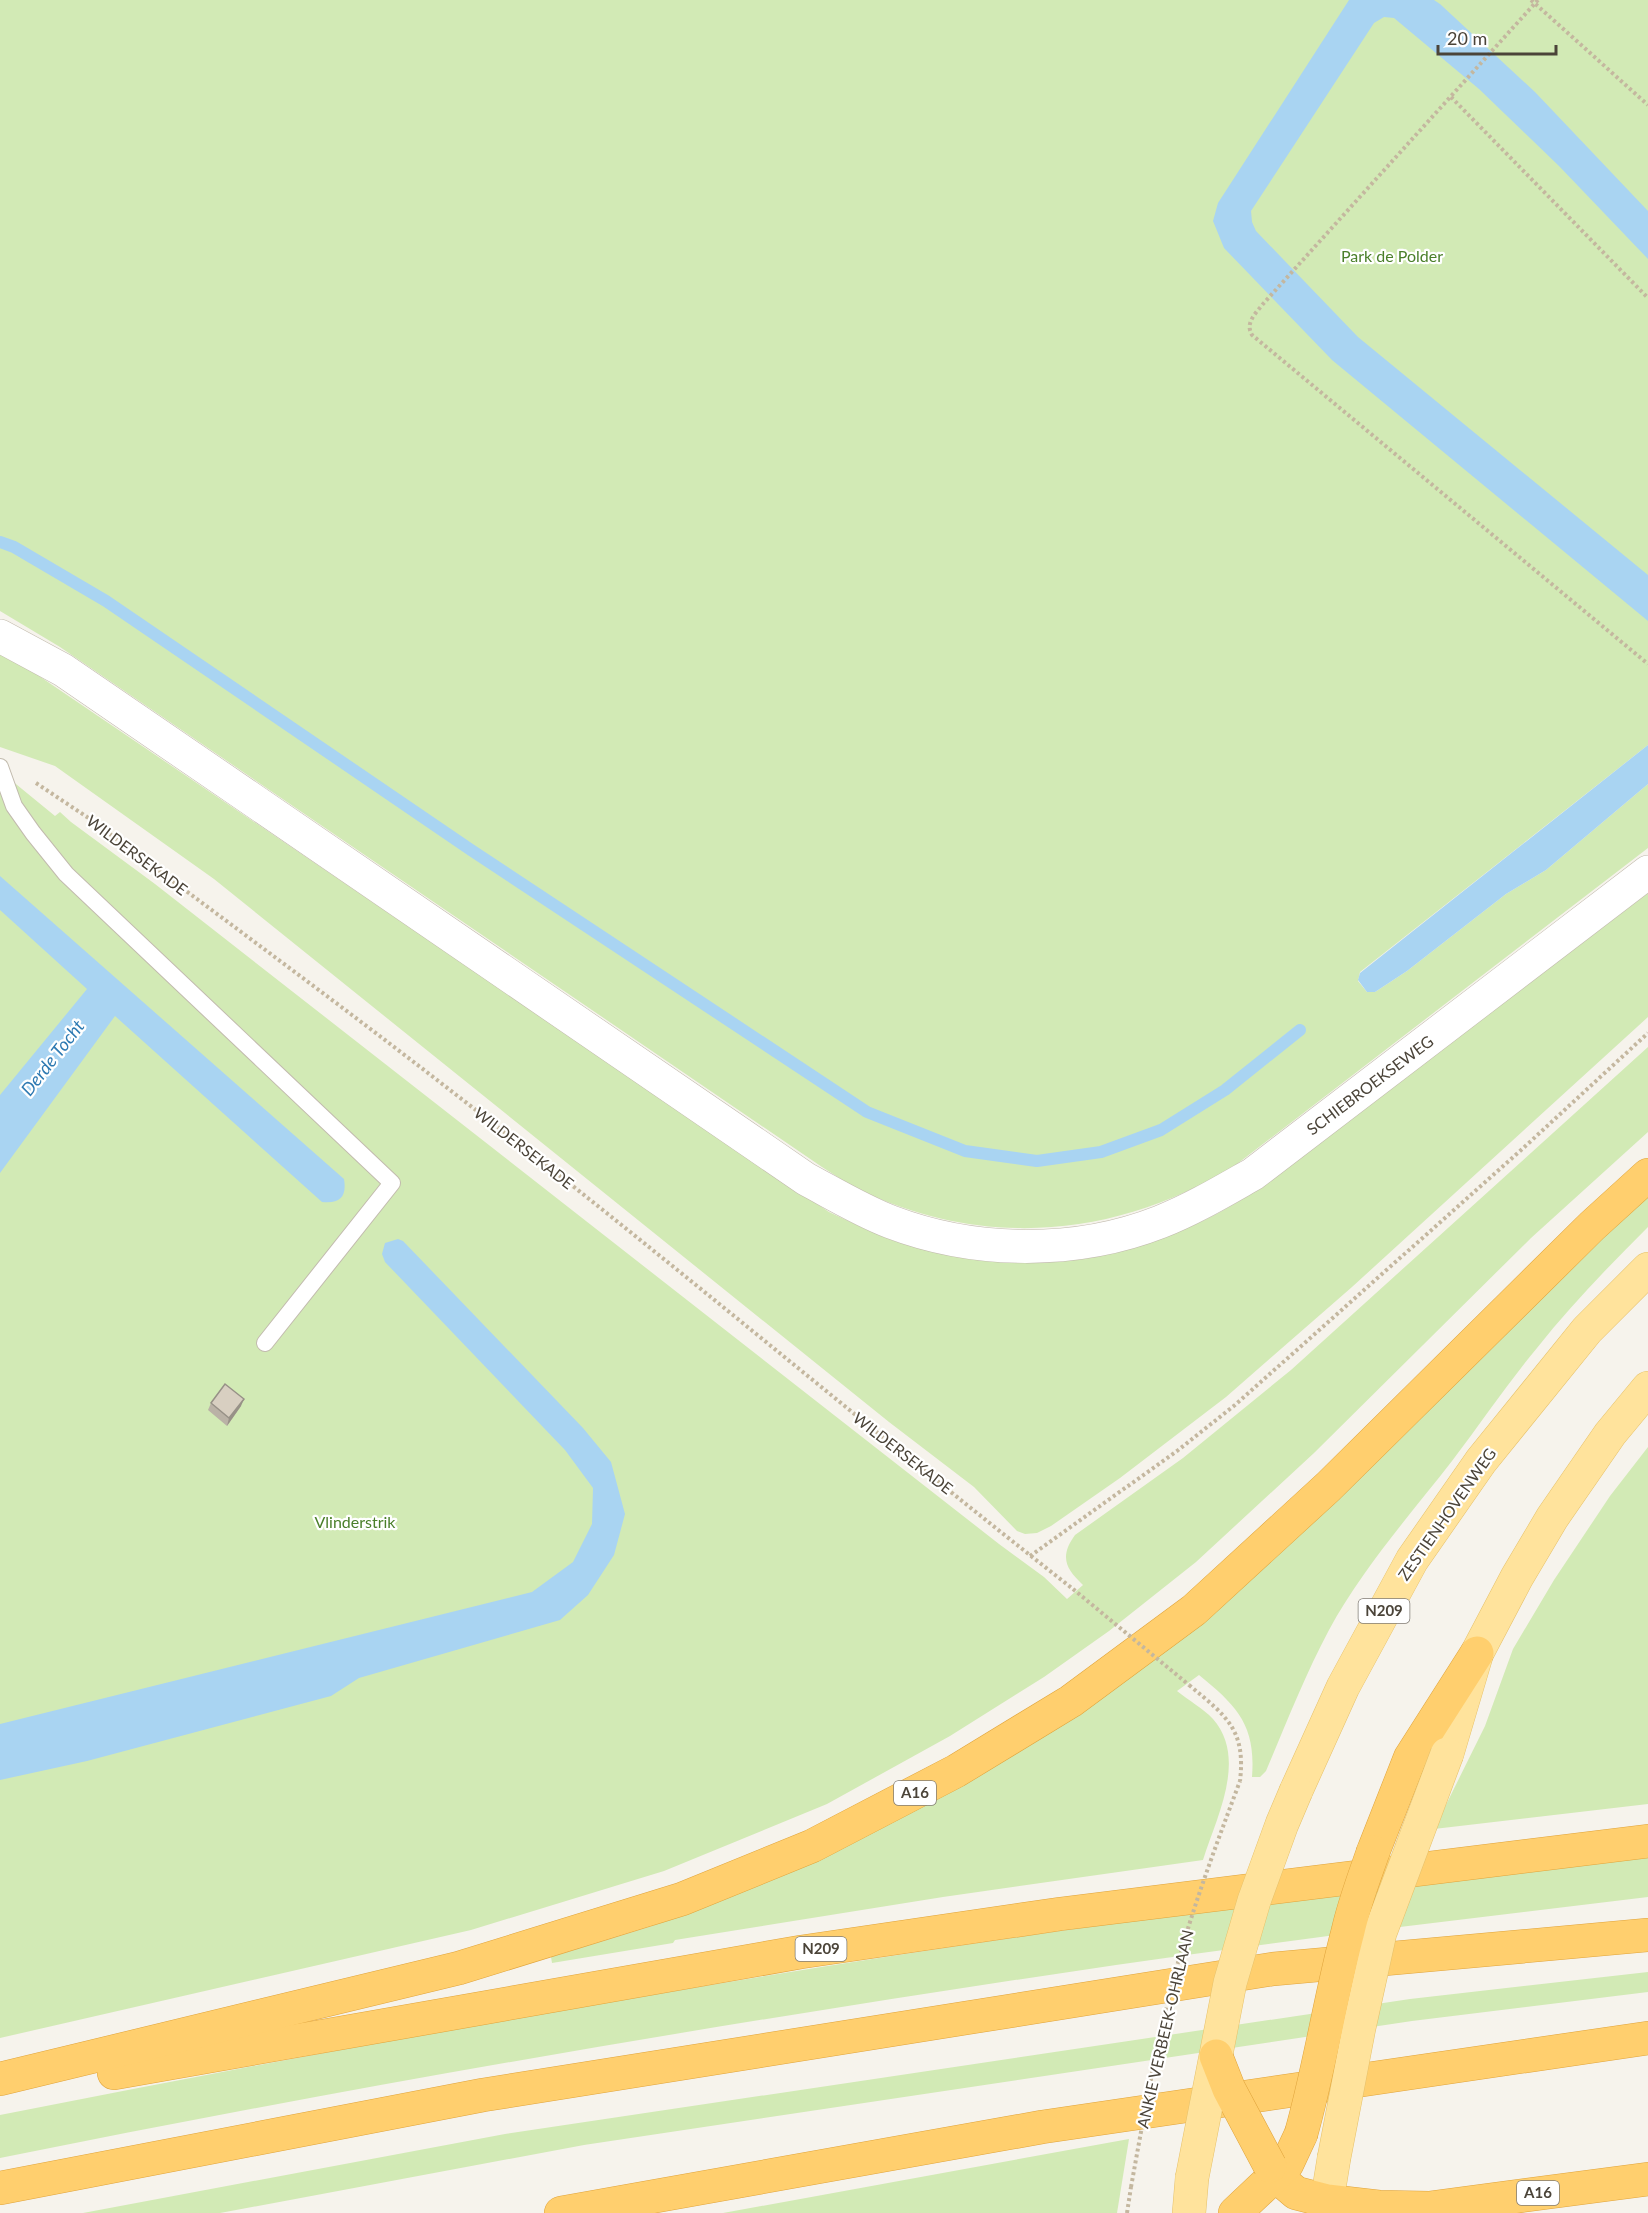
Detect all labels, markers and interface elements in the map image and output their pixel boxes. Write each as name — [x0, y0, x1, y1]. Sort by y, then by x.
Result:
scale bar — [1438, 18, 1556, 56]
text: 20 m — [1447, 27, 1487, 49]
park label: Park de Polder — [1341, 246, 1443, 265]
street label: WILDERSEKADE — [83, 810, 192, 899]
water label: Derde Tocht — [16, 1015, 89, 1100]
street label: SCHIEBROEKSEWEG — [1303, 1031, 1437, 1138]
street label: WILDERSEKADE — [471, 1103, 578, 1192]
street label: WILDERSEKADE — [850, 1408, 957, 1497]
street label: ZESTIENHOVENWEG — [1394, 1444, 1499, 1584]
park label: Vlinderstrik — [315, 1512, 396, 1531]
road number: N209 — [1358, 1599, 1410, 1623]
road number: A16 — [894, 1781, 936, 1805]
street label: ANKIE VERBEEK-OHRLAAN — [1132, 1928, 1197, 2130]
road number: N209 — [796, 1937, 846, 1961]
road number: A16 — [1517, 2181, 1559, 2205]

